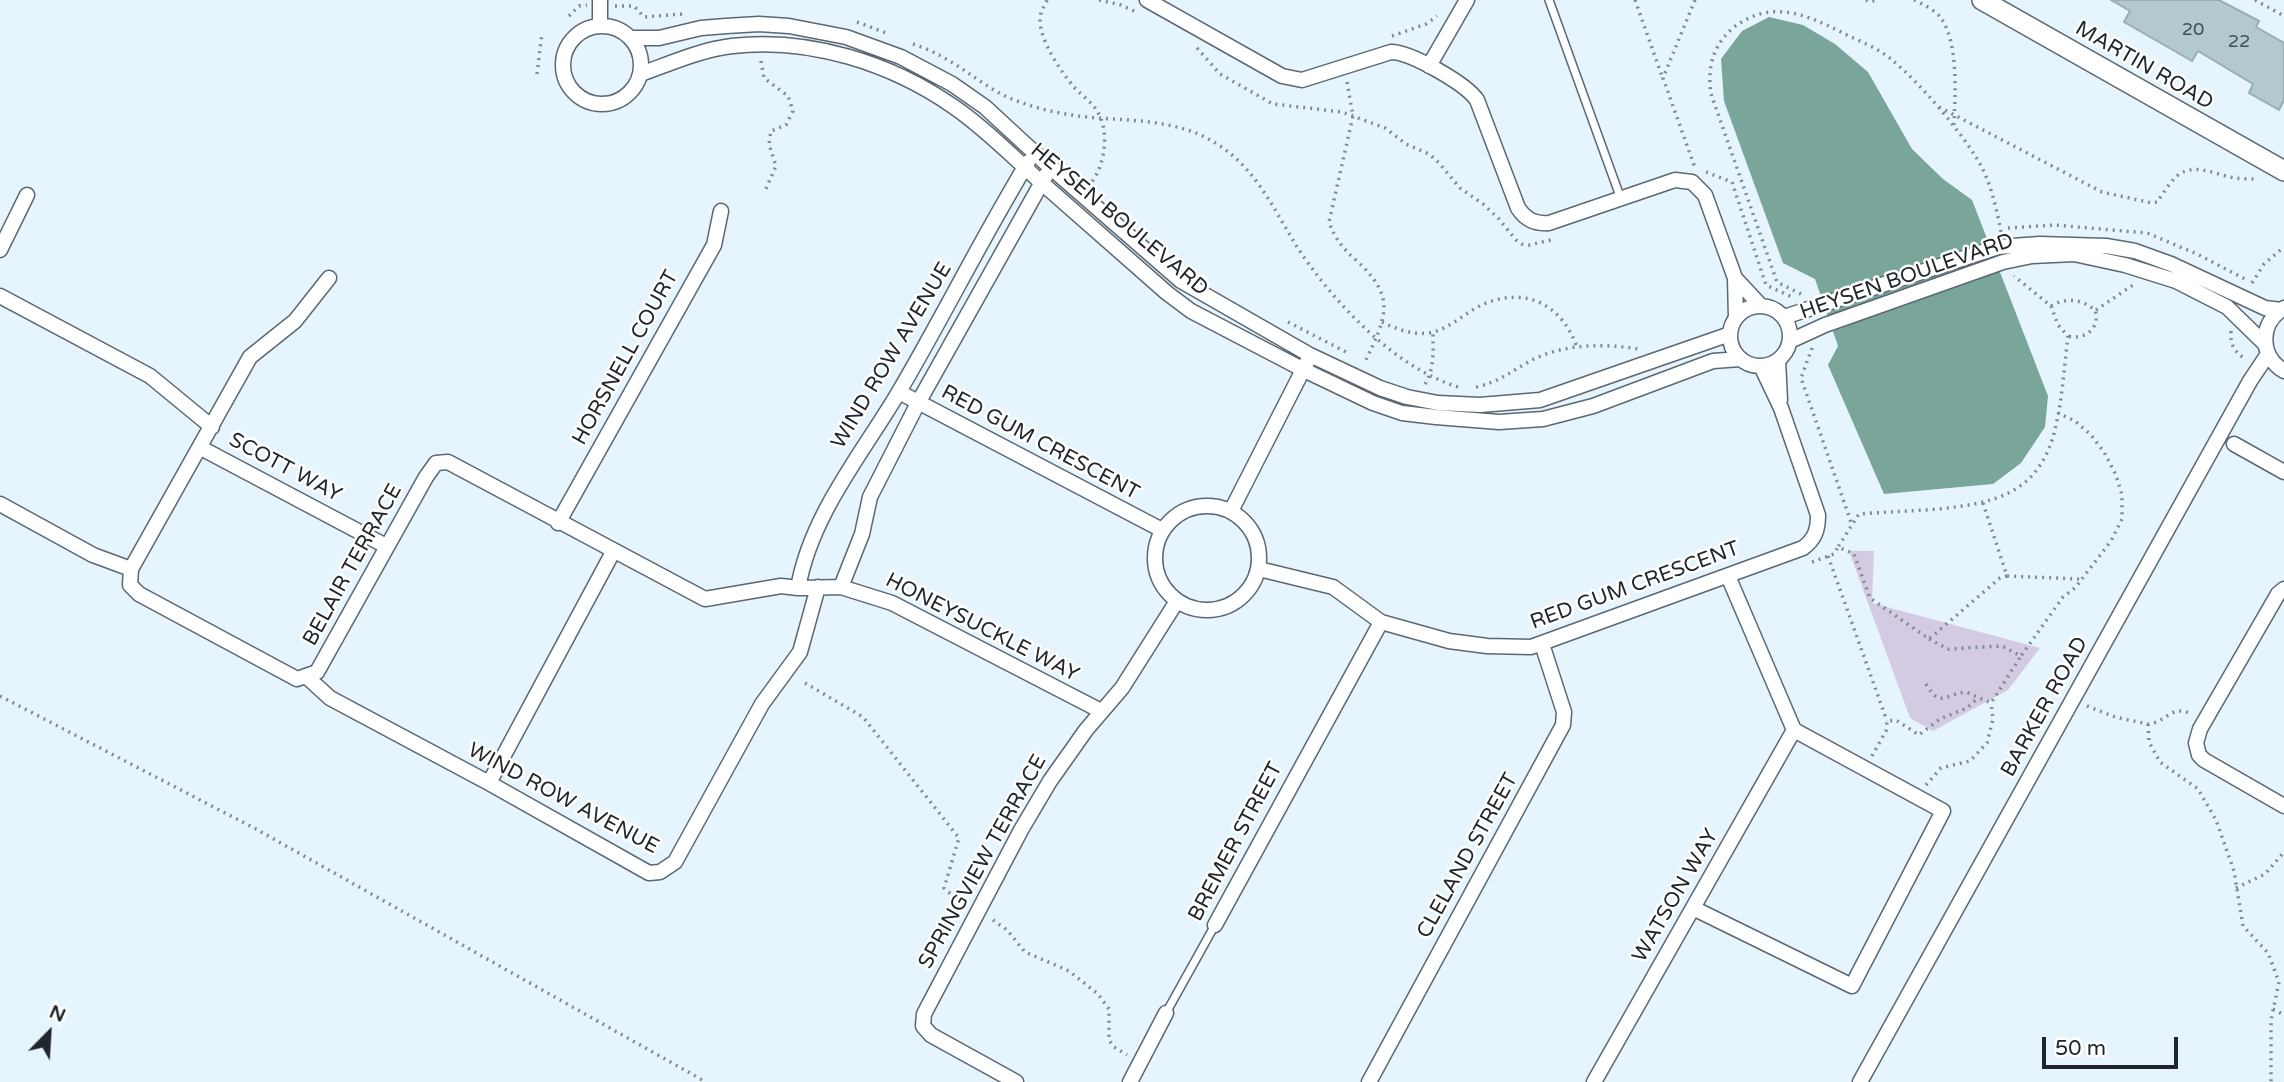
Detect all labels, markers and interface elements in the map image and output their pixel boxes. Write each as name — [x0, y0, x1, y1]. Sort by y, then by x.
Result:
street label: MARTIN ROAD — [2071, 16, 2217, 116]
house number: 20 — [2182, 19, 2204, 41]
house number: 22 — [2228, 31, 2250, 53]
street label: HEYSEN BOULEVARD — [1025, 138, 1213, 302]
street label: HEYSEN BOULEVARD — [1797, 229, 2017, 325]
street label: WIND ROW AVENUE — [826, 258, 958, 454]
street label: HORSNELL COURT — [568, 266, 684, 450]
street label: RED GUM CRESCENT — [937, 380, 1143, 506]
street label: SCOTT WAY — [224, 428, 346, 508]
street label: BELAIR TERRACE — [298, 480, 408, 650]
street label: RED GUM CRESCENT — [1527, 536, 1743, 636]
street label: HONEYSUCKLE WAY — [881, 568, 1083, 688]
street label: BARKER ROAD — [1996, 633, 2094, 781]
street label: WIND ROW AVENUE — [463, 738, 663, 860]
street label: SPRINGVIEW TERRACE — [914, 751, 1052, 973]
street label: BREMER STREET — [1183, 758, 1289, 926]
street label: CLELAND STREET — [1412, 769, 1524, 943]
street label: WATSON WAY — [1628, 825, 1724, 967]
north arrow — [14, 998, 84, 1068]
text: N — [46, 1001, 69, 1027]
scale bar — [2046, 1023, 2182, 1066]
text: 50 m — [2055, 1036, 2106, 1061]

